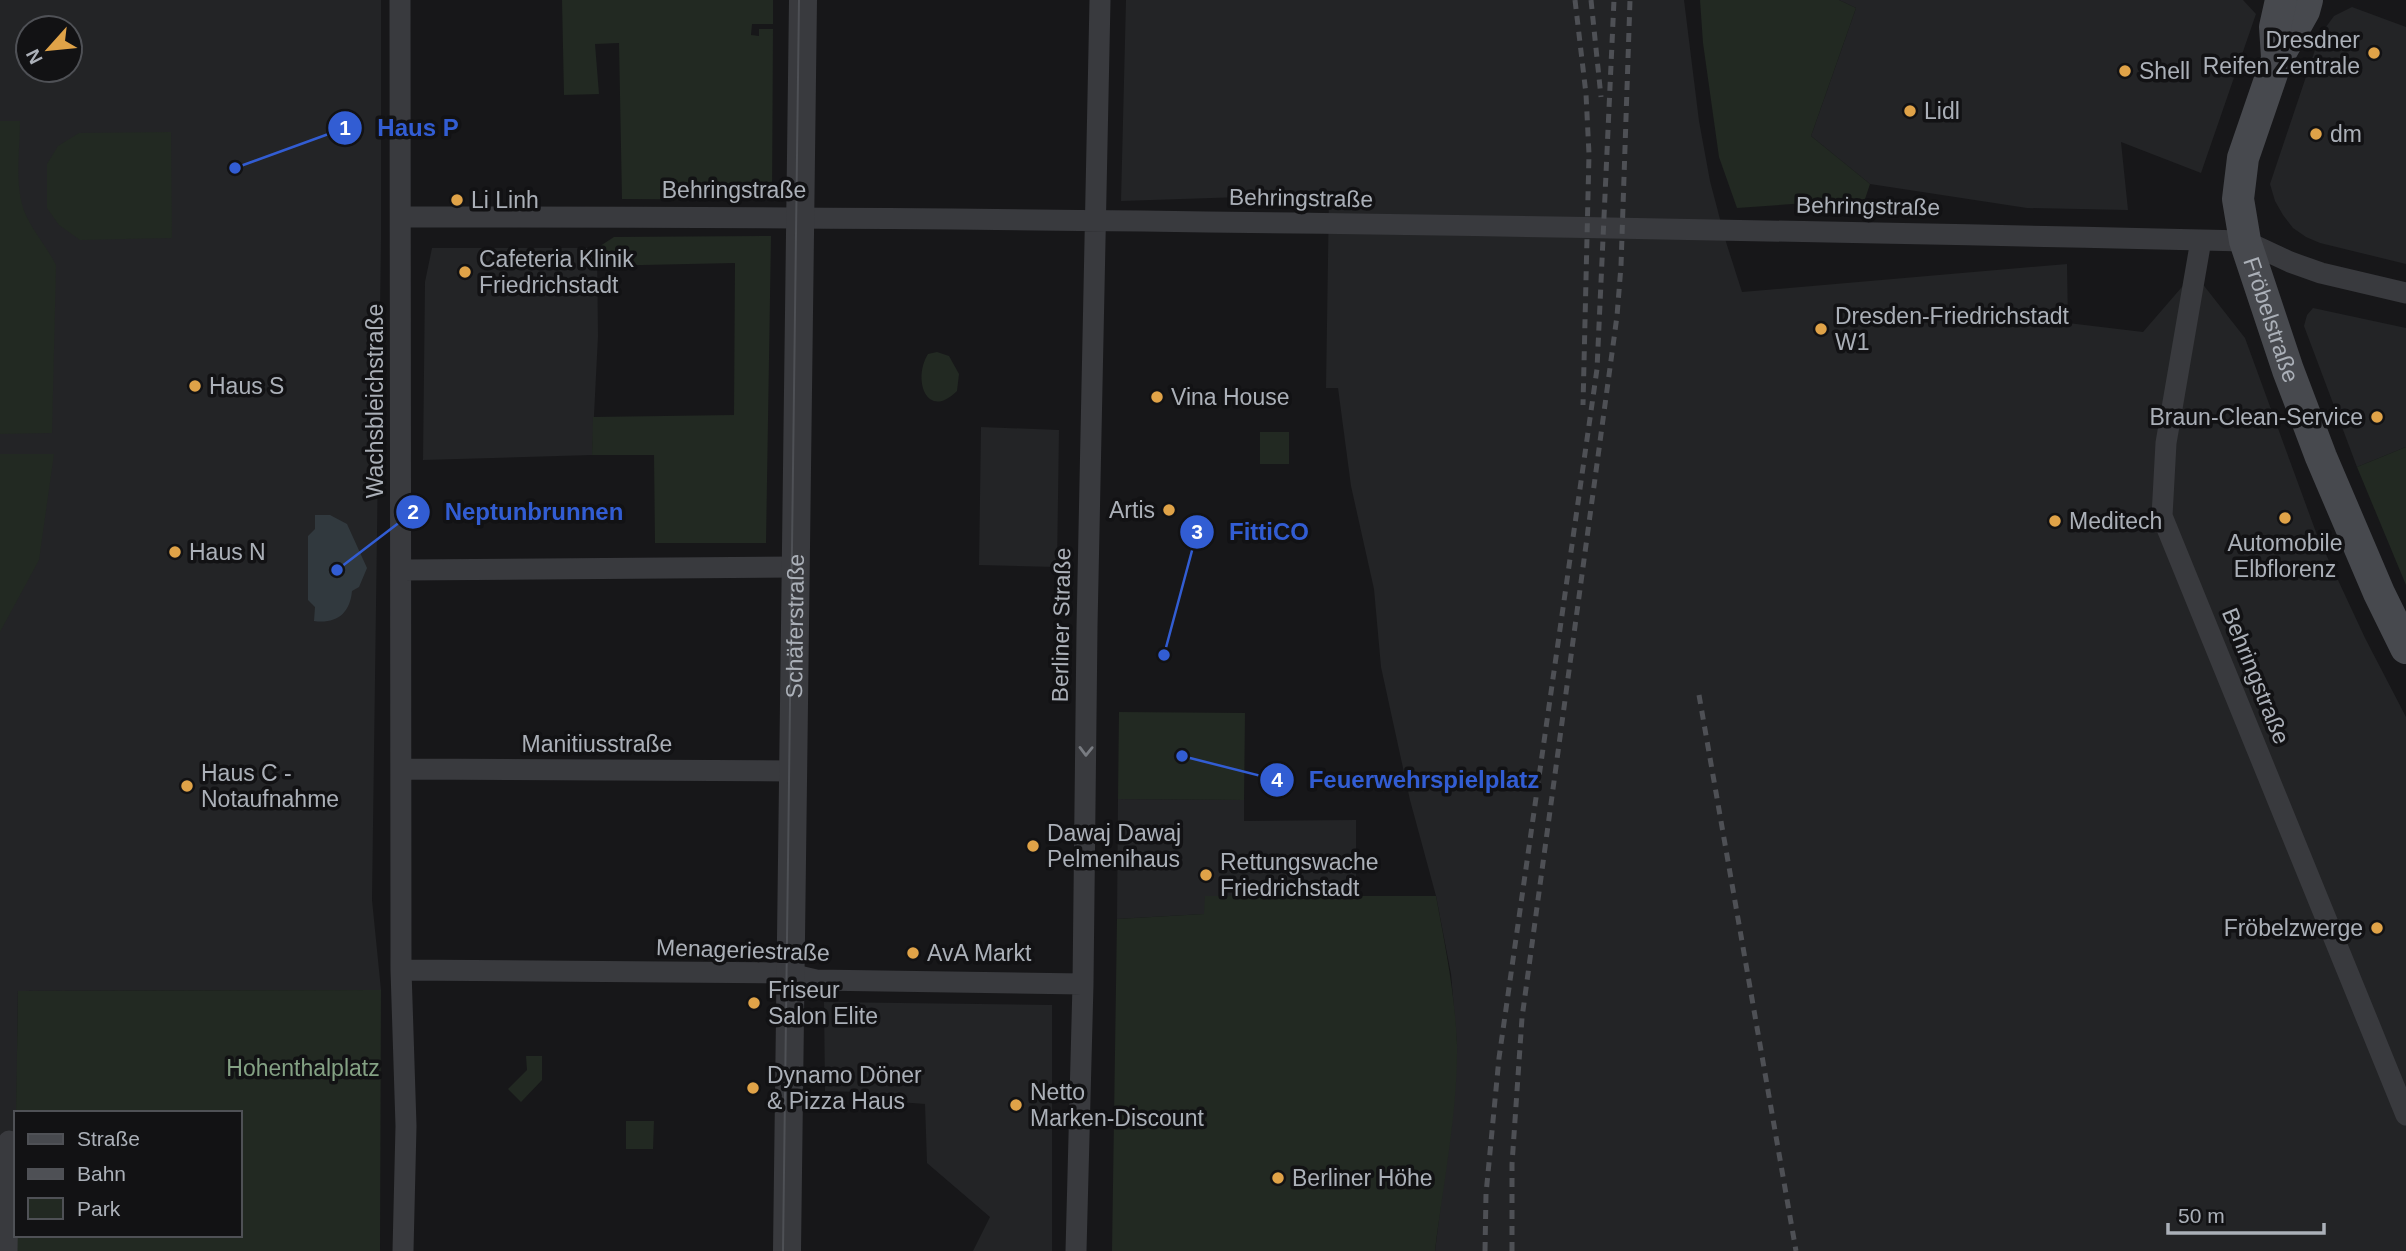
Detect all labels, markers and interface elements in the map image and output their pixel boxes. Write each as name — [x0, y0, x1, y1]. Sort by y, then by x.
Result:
north arrow — [14, 14, 84, 84]
place label: Dresdner Reifen Zentrale — [2203, 27, 2360, 79]
marker: Dresdner Reifen Zentrale — [2366, 45, 2382, 61]
text: N — [22, 46, 47, 67]
place label: Shell — [2139, 58, 2190, 84]
marker: Shell — [2117, 63, 2133, 79]
place label: Lidl — [1924, 98, 1960, 124]
marker: Lidl — [1902, 103, 1918, 119]
callout: Haus P — [328, 105, 472, 150]
text: Haus P — [377, 114, 459, 141]
text: 1 — [339, 116, 351, 139]
place label: dm — [2330, 121, 2362, 147]
marker: dm — [2308, 126, 2324, 142]
street label: Behringstraße — [662, 177, 806, 203]
street label: Behringstraße — [1229, 184, 1373, 212]
place label: Li Linh — [471, 187, 539, 213]
marker: Li Linh — [449, 192, 465, 208]
street label: Behringstraße — [1796, 192, 1940, 220]
place label: Cafeteria Klinik Friedrichstadt — [479, 246, 634, 298]
street label: Fröbelstraße — [2238, 254, 2304, 386]
marker: Cafeteria Klinik Friedrichstadt — [457, 264, 473, 280]
place label: Dresden-Friedrichstadt W1 — [1835, 303, 2070, 355]
street label: Wachsbleichstraße — [362, 304, 388, 498]
marker: Dresden-Friedrichstadt W1 — [1813, 321, 1829, 337]
place label: Haus S — [209, 373, 284, 399]
marker: Haus S — [187, 378, 203, 394]
place label: Vina House — [1171, 384, 1290, 410]
marker: Vina House — [1149, 389, 1165, 405]
place label: Braun-Clean-Service — [2150, 404, 2363, 430]
marker: Braun-Clean-Service — [2369, 409, 2385, 425]
callout: Neptunbrunnen — [395, 489, 637, 534]
place label: Artis — [1109, 497, 1155, 523]
text: Neptunbrunnen — [445, 498, 623, 525]
text: 2 — [407, 500, 419, 523]
marker: Artis — [1161, 502, 1177, 518]
place label: Meditech — [2069, 508, 2162, 534]
callout: FittiCO — [1180, 509, 1323, 554]
marker: Automobile Elbflorenz — [2277, 510, 2293, 526]
marker: Meditech — [2047, 513, 2063, 529]
text: FittiCO — [1229, 518, 1309, 545]
text: 3 — [1191, 520, 1203, 543]
place label: Automobile Elbflorenz — [2227, 530, 2343, 582]
place label: Haus N — [189, 539, 266, 565]
marker: Haus N — [167, 544, 183, 560]
street label: Berliner Straße — [1047, 547, 1075, 703]
street label: Schäferstraße — [781, 554, 809, 698]
street label: Behringstraße — [2217, 604, 2295, 748]
street label: Manitiusstraße — [522, 731, 672, 757]
one-way arrow — [1078, 746, 1093, 757]
callout: Feuerwehrspielplatz — [1259, 757, 1553, 802]
place label: Haus C - Notaufnahme — [201, 760, 339, 812]
text: Feuerwehrspielplatz — [1309, 766, 1539, 793]
text: 4 — [1271, 768, 1283, 791]
marker: Haus C - Notaufnahme — [179, 778, 195, 794]
place label: Dawaj Dawaj Pelmenihaus — [1047, 820, 1181, 872]
marker: Dawaj Dawaj Pelmenihaus — [1025, 838, 1041, 854]
place label: Rettungswache Friedrichstadt — [1220, 849, 1379, 901]
marker: Rettungswache Friedrichstadt — [1198, 867, 1214, 883]
place label: Fröbelzwerge — [2224, 915, 2363, 941]
marker: Fröbelzwerge — [2369, 920, 2385, 936]
street label: Menageriestraße — [656, 934, 830, 966]
place label: AvA Markt — [927, 940, 1032, 966]
marker: AvA Markt — [905, 945, 921, 961]
place label: Friseur Salon Elite — [768, 977, 878, 1029]
marker: Friseur Salon Elite — [746, 995, 762, 1011]
park label: Hohenthalplatz — [226, 1055, 380, 1081]
place label: Dynamo Döner & Pizza Haus — [767, 1062, 922, 1114]
place label: Netto Marken-Discount — [1030, 1079, 1204, 1131]
marker: Dynamo Döner & Pizza Haus — [745, 1080, 761, 1096]
marker: Netto Marken-Discount — [1008, 1097, 1024, 1113]
legend — [14, 1111, 242, 1237]
text: Straße — [77, 1127, 140, 1150]
text: Bahn — [77, 1162, 126, 1185]
place label: Berliner Höhe — [1292, 1165, 1433, 1191]
marker: Berliner Höhe — [1270, 1170, 1286, 1186]
scale bar — [2168, 1192, 2324, 1236]
text: Park — [77, 1197, 121, 1220]
text: 50 m — [2178, 1204, 2225, 1227]

